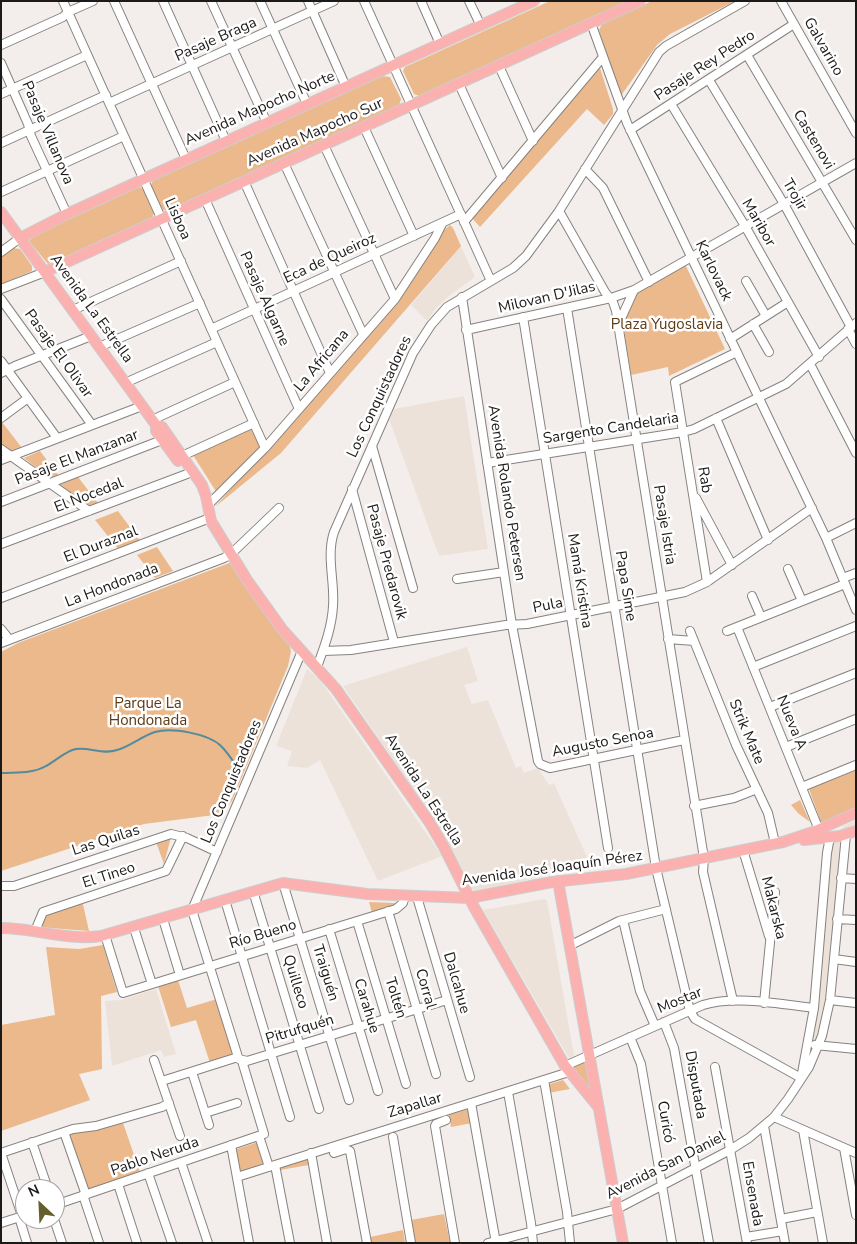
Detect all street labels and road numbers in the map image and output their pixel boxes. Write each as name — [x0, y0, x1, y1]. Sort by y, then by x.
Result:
street label: Pasaje Braga — [172, 14, 260, 66]
street label: Galvarino — [799, 15, 847, 79]
street label: Pasaje Rey Pedro — [651, 27, 759, 105]
street label: Avenida Mapocho Norte — [182, 68, 338, 150]
street label: Pasaje Villanova — [17, 79, 77, 187]
street label: Avenida Mapocho Sur — [244, 95, 386, 171]
street label: Castenovi — [788, 107, 838, 173]
street label: Trojir — [778, 176, 810, 214]
street label: Lisboa — [160, 195, 194, 243]
street label: Maribor — [737, 196, 779, 250]
street label: Eca de Queiroz — [281, 230, 379, 288]
street label: Karlovack — [691, 238, 735, 304]
street label: Pasaje Algarne — [235, 249, 293, 349]
street label: Avenida La Estrella — [46, 251, 136, 367]
street label: Milovan D'Jilas — [497, 278, 597, 318]
street label: Pasaje El Olivar — [20, 306, 96, 402]
street label: La Africana — [291, 326, 353, 396]
street label: Los Conquistadores — [344, 333, 416, 461]
street label: Avenida Rolando Petersen — [483, 404, 529, 582]
street label: Sargento Candelaria — [542, 409, 680, 449]
street label: Pasaje El Manzanar — [13, 426, 141, 490]
street label: Rab — [693, 465, 715, 495]
street label: El Nocedal — [52, 475, 126, 517]
street label: Pasaje Istria — [649, 484, 679, 566]
street label: Pasaje Predarovik — [362, 502, 410, 622]
street label: El Duraznal — [62, 523, 140, 567]
street label: Mamá Kristina — [563, 532, 595, 630]
street label: Papa Sime — [611, 549, 639, 623]
street label: La Hondonada — [63, 560, 161, 612]
street label: Pula — [531, 594, 565, 618]
street label: Nueva A — [772, 693, 810, 753]
street label: Strik Mate — [724, 697, 768, 767]
street label: Los Conquistadores — [198, 718, 266, 846]
street label: Augusto Senoa — [551, 724, 655, 762]
street label: Avenida La Estrella — [380, 731, 466, 849]
street label: Las Quilas — [70, 822, 142, 860]
street label: Avenida José Joaquín Pérez — [460, 847, 644, 891]
street label: El Tineo — [80, 859, 138, 893]
street label: Makarska — [757, 875, 789, 941]
street label: Río Bueno — [227, 916, 299, 954]
street label: Traiguén — [308, 942, 342, 1004]
street label: Dalcahue — [439, 950, 473, 1016]
street label: Quilleco — [278, 953, 312, 1011]
street label: Corral — [411, 967, 439, 1011]
street label: Toltén — [380, 975, 410, 1021]
street label: Carahue — [349, 977, 383, 1035]
street label: Mostar — [655, 984, 705, 1018]
street label: Pitrufquén — [264, 1011, 336, 1049]
street label: Disputada — [680, 1050, 710, 1120]
street label: Zapallar — [386, 1089, 444, 1123]
street label: Curicó — [652, 1100, 678, 1144]
street label: Avenida San Daniel — [603, 1128, 729, 1204]
street label: Pablo Neruda — [109, 1134, 201, 1180]
street label: Ensenada — [737, 1160, 767, 1228]

